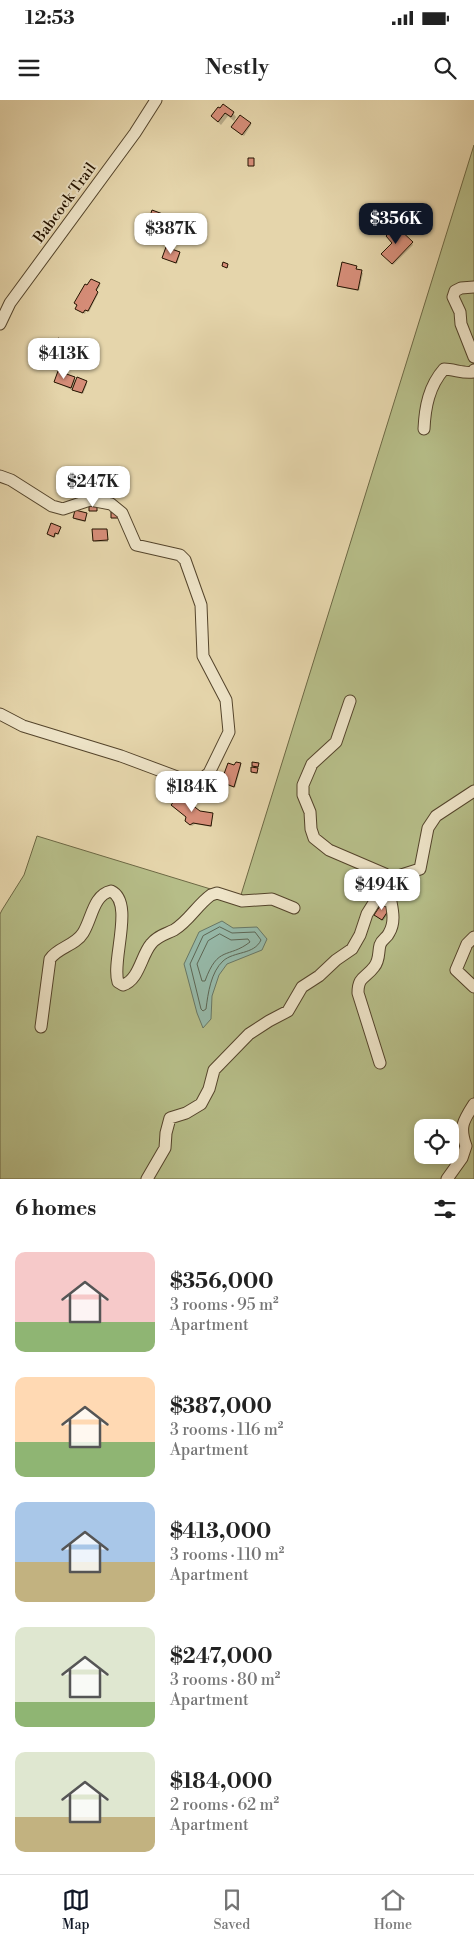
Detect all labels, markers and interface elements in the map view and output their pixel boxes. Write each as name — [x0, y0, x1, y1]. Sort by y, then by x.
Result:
text: 12:53 — [25, 6, 75, 30]
icon: menu — [15, 54, 43, 82]
text: Nestly — [205, 54, 269, 81]
icon: search — [431, 54, 459, 82]
street label: Babcock Trail — [29, 159, 101, 248]
pin: $356K — [361, 202, 431, 245]
text: $356K — [370, 209, 422, 229]
pin: $387K — [136, 212, 206, 255]
text: $387K — [145, 219, 197, 239]
pin: $413K — [29, 338, 99, 380]
text: $413K — [39, 344, 89, 364]
pin: $247K — [58, 466, 128, 508]
text: $247K — [67, 472, 119, 492]
pin: $184K — [157, 770, 227, 813]
text: $184K — [166, 777, 218, 797]
pin: $494K — [347, 868, 417, 911]
text: $494K — [355, 875, 409, 895]
map controls — [414, 1119, 459, 1164]
button: locate — [414, 1119, 459, 1164]
icon: filters — [431, 1195, 459, 1223]
text: 6 homes — [15, 1196, 96, 1222]
text: $356,000 — [170, 1269, 274, 1295]
icon: home — [55, 1272, 115, 1332]
text: 3 rooms · 95 m² — [170, 1295, 279, 1315]
text: Apartment — [170, 1315, 249, 1335]
text: $387,000 — [170, 1394, 272, 1420]
icon: home — [55, 1397, 115, 1457]
text: 3 rooms · 116 m² — [170, 1420, 283, 1440]
text: Apartment — [170, 1440, 249, 1460]
text: $413,000 — [170, 1519, 271, 1545]
icon: home — [55, 1522, 115, 1582]
text: 3 rooms · 110 m² — [170, 1545, 284, 1565]
text: Apartment — [170, 1565, 249, 1585]
text: $247,000 — [170, 1644, 273, 1670]
icon: home — [55, 1647, 115, 1707]
text: 3 rooms · 80 m² — [170, 1670, 280, 1690]
text: Apartment — [170, 1690, 249, 1710]
text: $184,000 — [170, 1769, 272, 1795]
icon: home — [55, 1772, 115, 1832]
text: 2 rooms · 62 m² — [170, 1795, 279, 1815]
text: Apartment — [170, 1815, 249, 1835]
tab: Map — [62, 1886, 90, 1934]
tab: Saved — [213, 1886, 250, 1934]
tab: Home — [374, 1886, 412, 1934]

